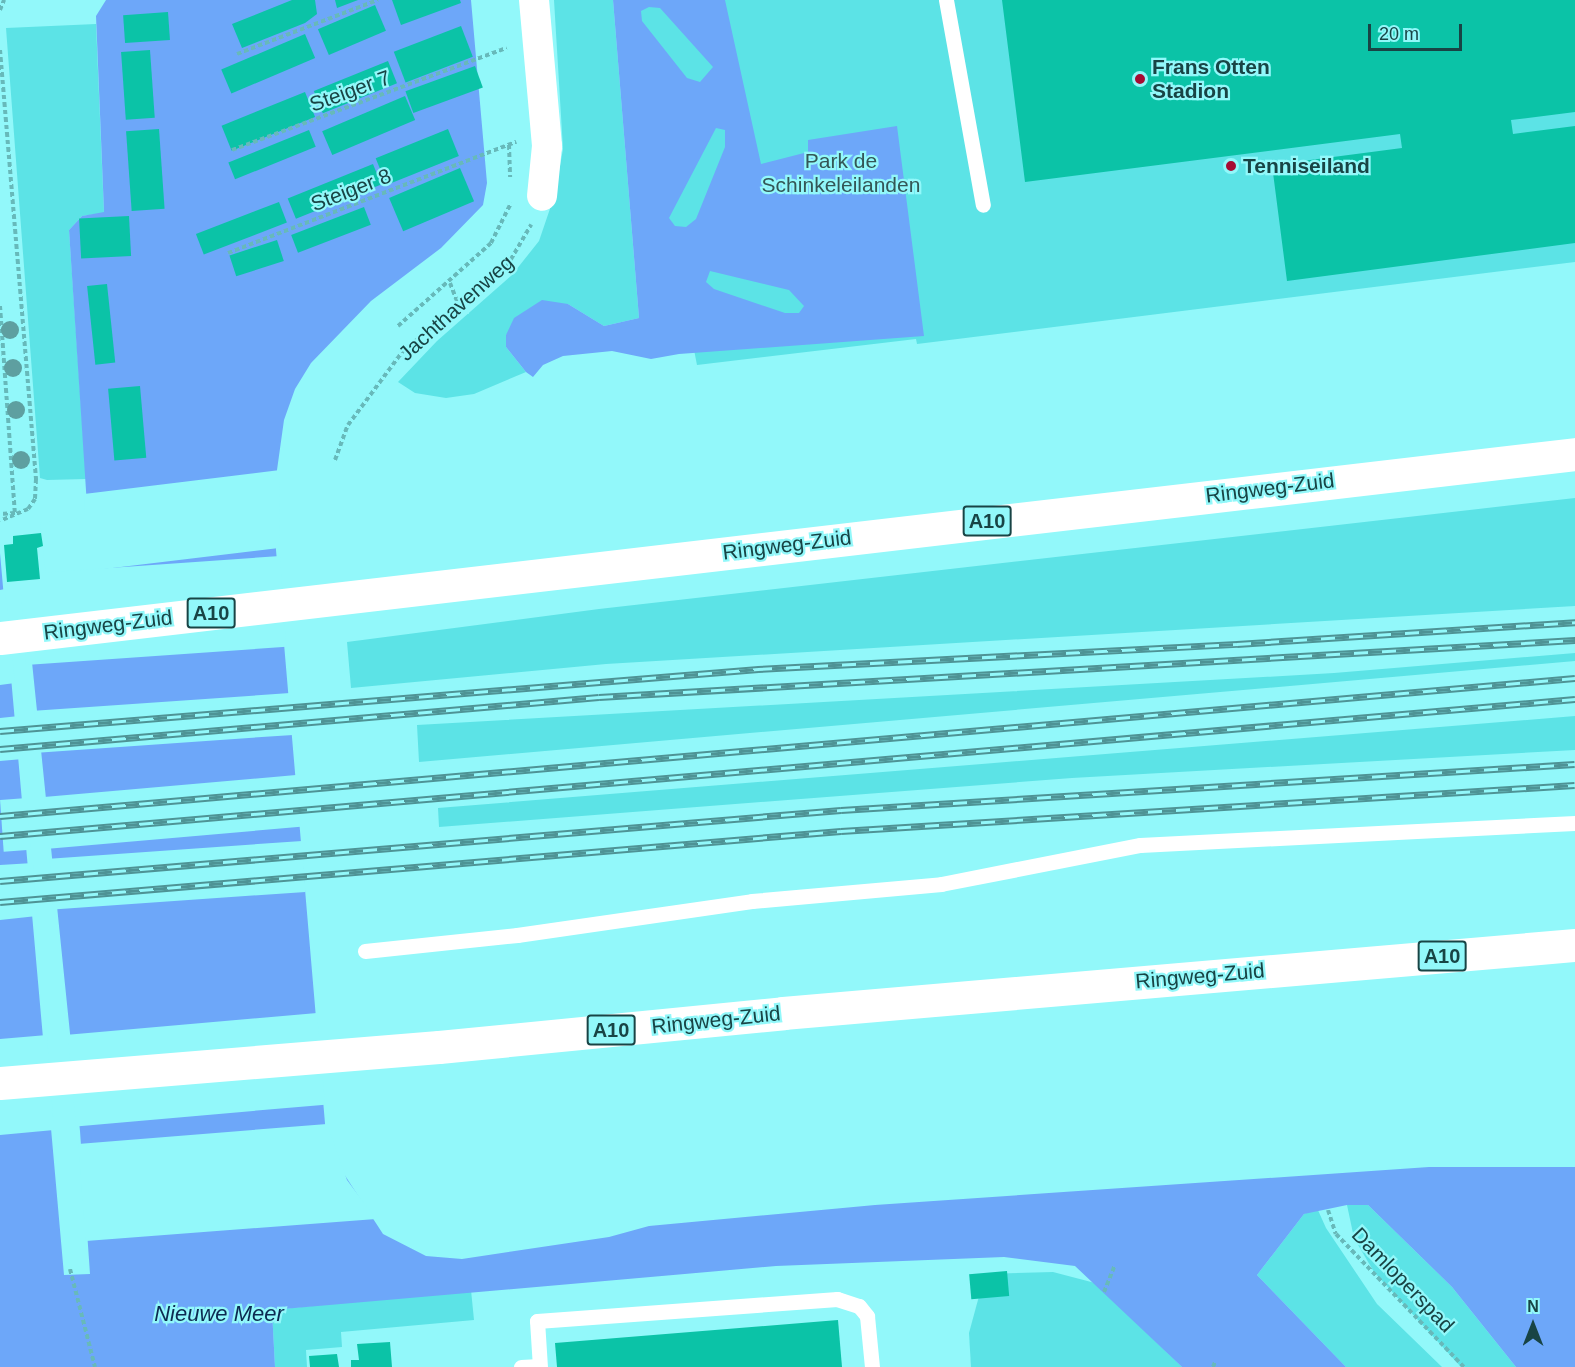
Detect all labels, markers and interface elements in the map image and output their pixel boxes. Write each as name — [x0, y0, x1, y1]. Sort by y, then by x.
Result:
scale bar — [1371, 12, 1466, 50]
text: 20 m — [1379, 24, 1419, 44]
place label: Frans Otten Stadion — [1152, 54, 1270, 104]
street label: Steiger 7 — [306, 65, 394, 117]
marker: Frans Otten Stadion — [1133, 72, 1147, 86]
park label: Park de Schinkeleilanden — [762, 148, 920, 198]
place label: Tenniseiland — [1243, 153, 1370, 179]
marker: Tenniseiland — [1224, 159, 1238, 173]
street label: Steiger 8 — [307, 163, 395, 217]
street label: Jachthavenweg — [393, 250, 519, 366]
street label: Ringweg-Zuid — [1204, 468, 1336, 508]
road number: A10 — [962, 504, 1012, 538]
street label: Ringweg-Zuid — [721, 525, 853, 565]
road number: A10 — [186, 596, 236, 630]
street label: Ringweg-Zuid — [42, 605, 174, 645]
road number: A10 — [1416, 939, 1468, 973]
street label: Ringweg-Zuid — [1134, 958, 1266, 994]
street label: Ringweg-Zuid — [650, 1001, 782, 1039]
road number: A10 — [586, 1013, 636, 1047]
street label: Damloperspad — [1347, 1222, 1459, 1338]
north arrow — [1503, 1295, 1563, 1355]
text: N — [1527, 1298, 1539, 1315]
water label: Nieuwe Meer — [154, 1301, 284, 1327]

